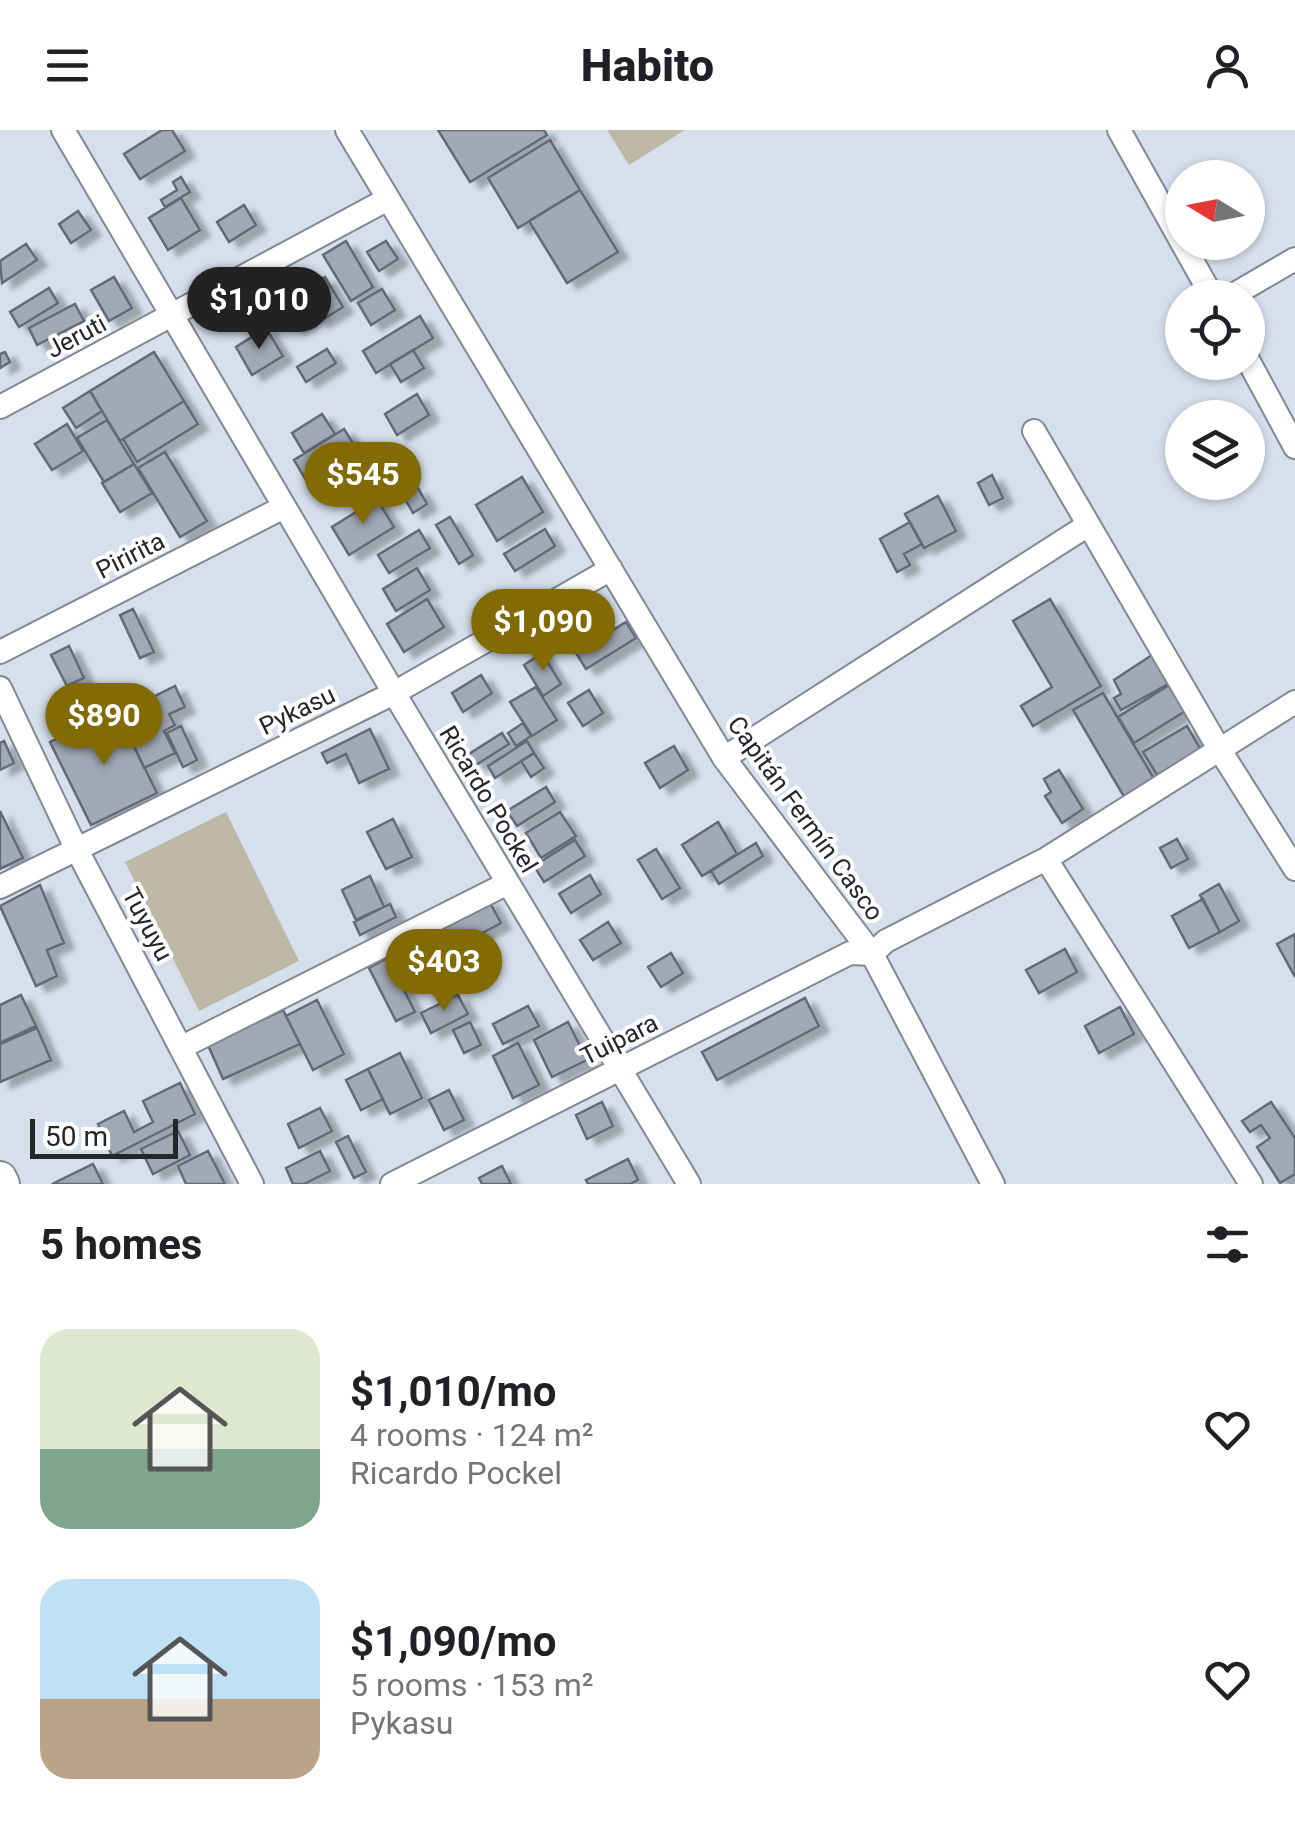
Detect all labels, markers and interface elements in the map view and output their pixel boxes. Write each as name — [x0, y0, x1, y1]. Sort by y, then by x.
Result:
icon: menu — [40, 38, 95, 93]
icon: person — [1200, 38, 1255, 93]
text: Habito — [581, 39, 714, 92]
north arrow — [1165, 160, 1265, 260]
map controls — [1165, 160, 1265, 500]
pin: $1,010 — [178, 267, 340, 352]
text: $1,010 — [209, 280, 309, 318]
button: locate — [1165, 280, 1265, 380]
street label: Jeruti — [41, 309, 111, 364]
button: layers — [1165, 400, 1265, 500]
pin: $545 — [304, 442, 422, 527]
text: $545 — [326, 455, 400, 493]
street label: Piririta — [91, 526, 169, 585]
pin: $1,090 — [462, 589, 624, 674]
text: $1,090 — [493, 602, 593, 640]
street label: Pykasu — [255, 680, 340, 741]
pin: $890 — [45, 683, 163, 768]
text: $890 — [67, 696, 141, 734]
street label: Capitán Fermín Casco — [722, 711, 889, 926]
street label: Ricardo Pockel — [433, 721, 544, 878]
street label: Tuyuyu — [116, 883, 179, 966]
pin: $403 — [385, 929, 503, 1014]
text: $403 — [407, 942, 481, 980]
street label: Tuipara — [576, 1008, 663, 1071]
scale bar — [30, 1114, 178, 1158]
text: 50 m — [45, 1120, 108, 1153]
icon: filters — [1200, 1217, 1255, 1272]
text: 5 homes — [40, 1220, 202, 1269]
text: $1,010/mo — [350, 1367, 557, 1416]
icon: home — [120, 1369, 240, 1489]
icon: heart — [1200, 1402, 1255, 1457]
text: 4 rooms · 124 m² — [350, 1416, 593, 1454]
text: Ricardo Pockel — [350, 1454, 562, 1492]
text: $1,090/mo — [350, 1617, 557, 1666]
icon: home — [120, 1619, 240, 1739]
icon: heart — [1200, 1652, 1255, 1707]
text: 5 rooms · 153 m² — [350, 1666, 593, 1704]
text: Pykasu — [350, 1704, 453, 1742]

